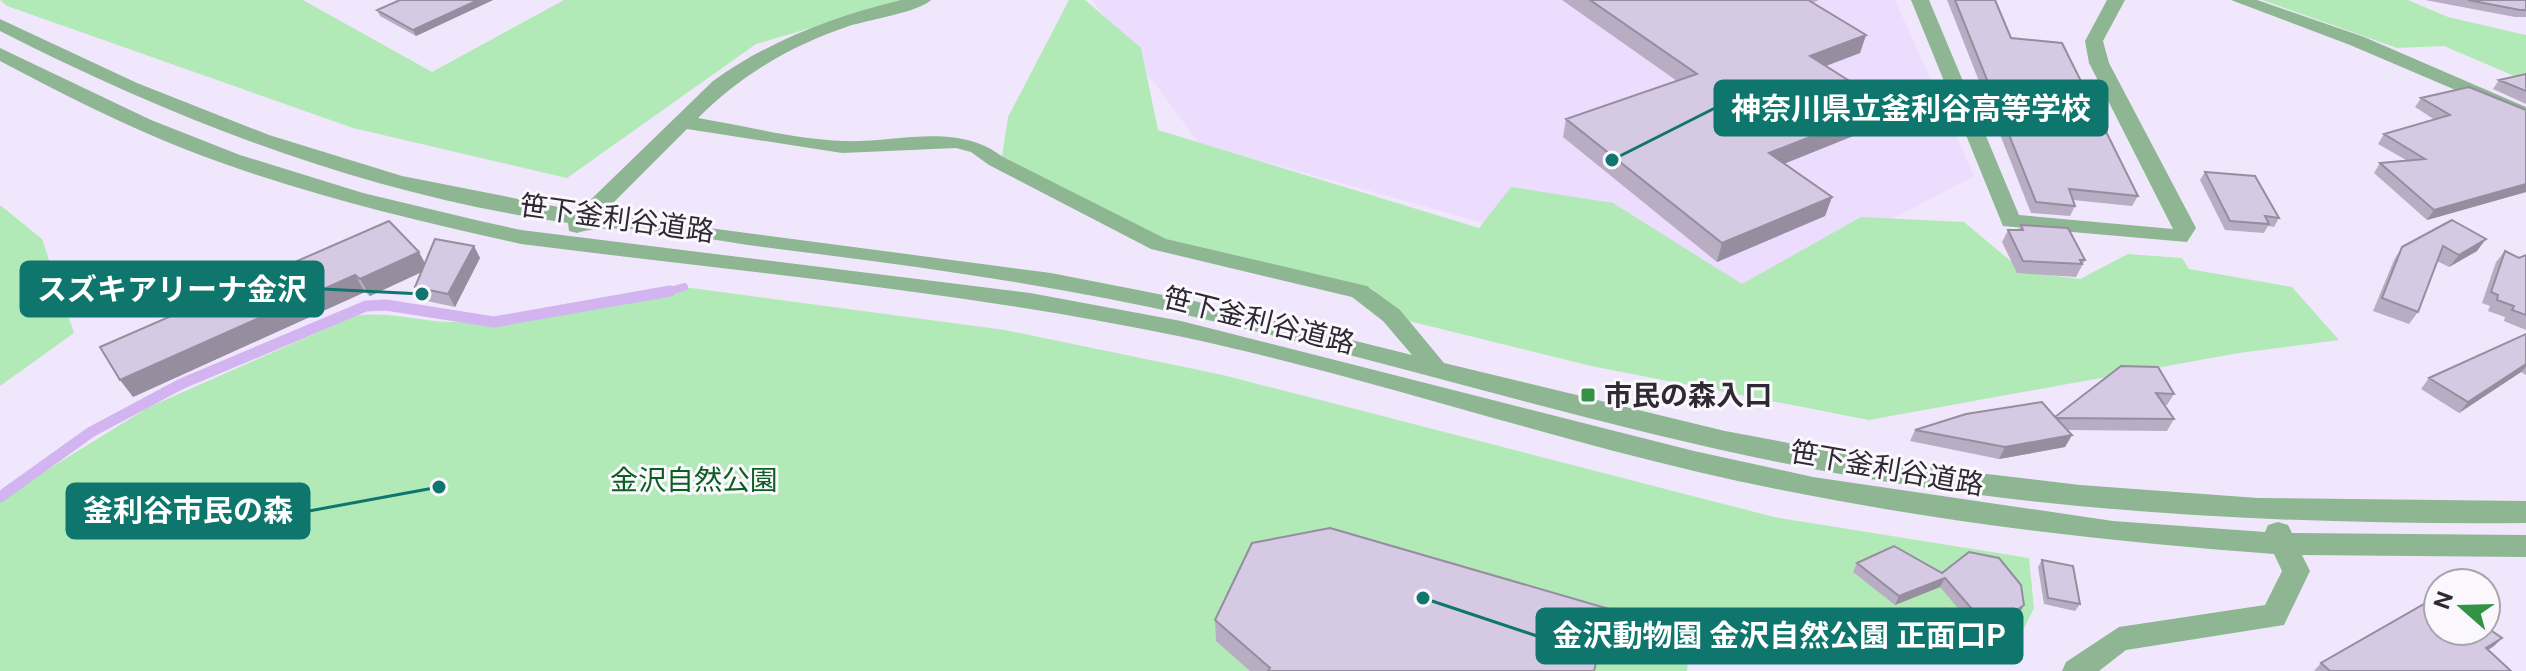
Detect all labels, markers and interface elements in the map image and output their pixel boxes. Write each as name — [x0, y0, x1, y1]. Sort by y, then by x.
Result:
callout: 神奈川県立釜利谷高等学校 — [1715, 81, 2107, 135]
text: 神奈川県立釜利谷高等学校 — [1731, 90, 2091, 126]
street label: 笹下釜利谷道路 — [518, 188, 716, 247]
callout: スズキアリーナ金沢 — [21, 262, 323, 316]
text: スズキアリーナ金沢 — [37, 271, 307, 307]
street label: 笹下釜利谷道路 — [1160, 280, 1358, 359]
place label: 市民の森入口 — [1604, 378, 1772, 411]
marker: 市民の森入口 — [1579, 386, 1597, 404]
street label: 笹下釜利谷道路 — [1788, 434, 1986, 501]
park label: 金沢自然公園 — [610, 463, 778, 496]
callout: 釜利谷市民の森 — [67, 484, 309, 538]
text: 釜利谷市民の森 — [83, 492, 293, 528]
north arrow — [2422, 567, 2502, 647]
text: N — [2428, 588, 2458, 613]
callout: 金沢動物園 金沢自然公園 正面口P — [1537, 609, 2022, 663]
text: 金沢動物園 金沢自然公園 正面口P — [1552, 617, 2006, 653]

